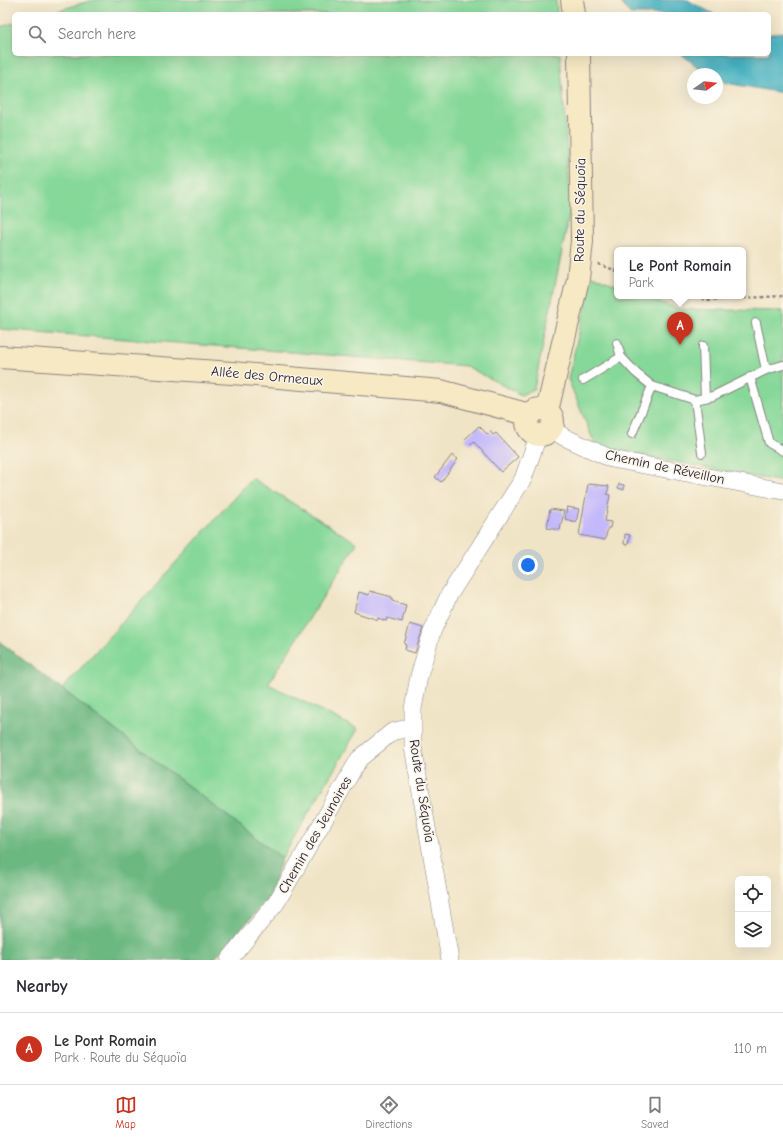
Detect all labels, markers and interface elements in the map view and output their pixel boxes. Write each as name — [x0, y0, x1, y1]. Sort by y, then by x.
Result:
search box — [12, 12, 771, 56]
icon: search — [26, 23, 48, 45]
text: Search here — [58, 25, 136, 43]
north arrow — [687, 68, 723, 104]
street label: Route du Séquoïa — [571, 158, 589, 262]
popup — [614, 247, 746, 299]
text: Le Pont Romain — [629, 257, 731, 275]
text: Park — [629, 275, 654, 290]
pin: A — [667, 312, 693, 345]
street label: Allée des Ormeaux — [210, 363, 324, 389]
street label: Chemin de Réveillon — [604, 446, 726, 488]
your location — [518, 555, 538, 575]
street label: Route du Séquoïa — [405, 738, 439, 844]
street label: Chemin des Jeunoires — [275, 773, 356, 897]
map controls — [735, 876, 771, 948]
button: locate — [735, 876, 771, 912]
button: layers — [735, 912, 771, 948]
text: Nearby — [16, 977, 67, 996]
text: Le Pont Romain — [54, 1032, 157, 1050]
text: A — [25, 1041, 33, 1056]
text: 110 m — [734, 1041, 767, 1056]
text: Park · Route du Séquoïa — [54, 1050, 187, 1065]
tab: Map — [115, 1094, 137, 1131]
tab: Directions — [366, 1094, 412, 1131]
tab: Saved — [641, 1094, 668, 1131]

